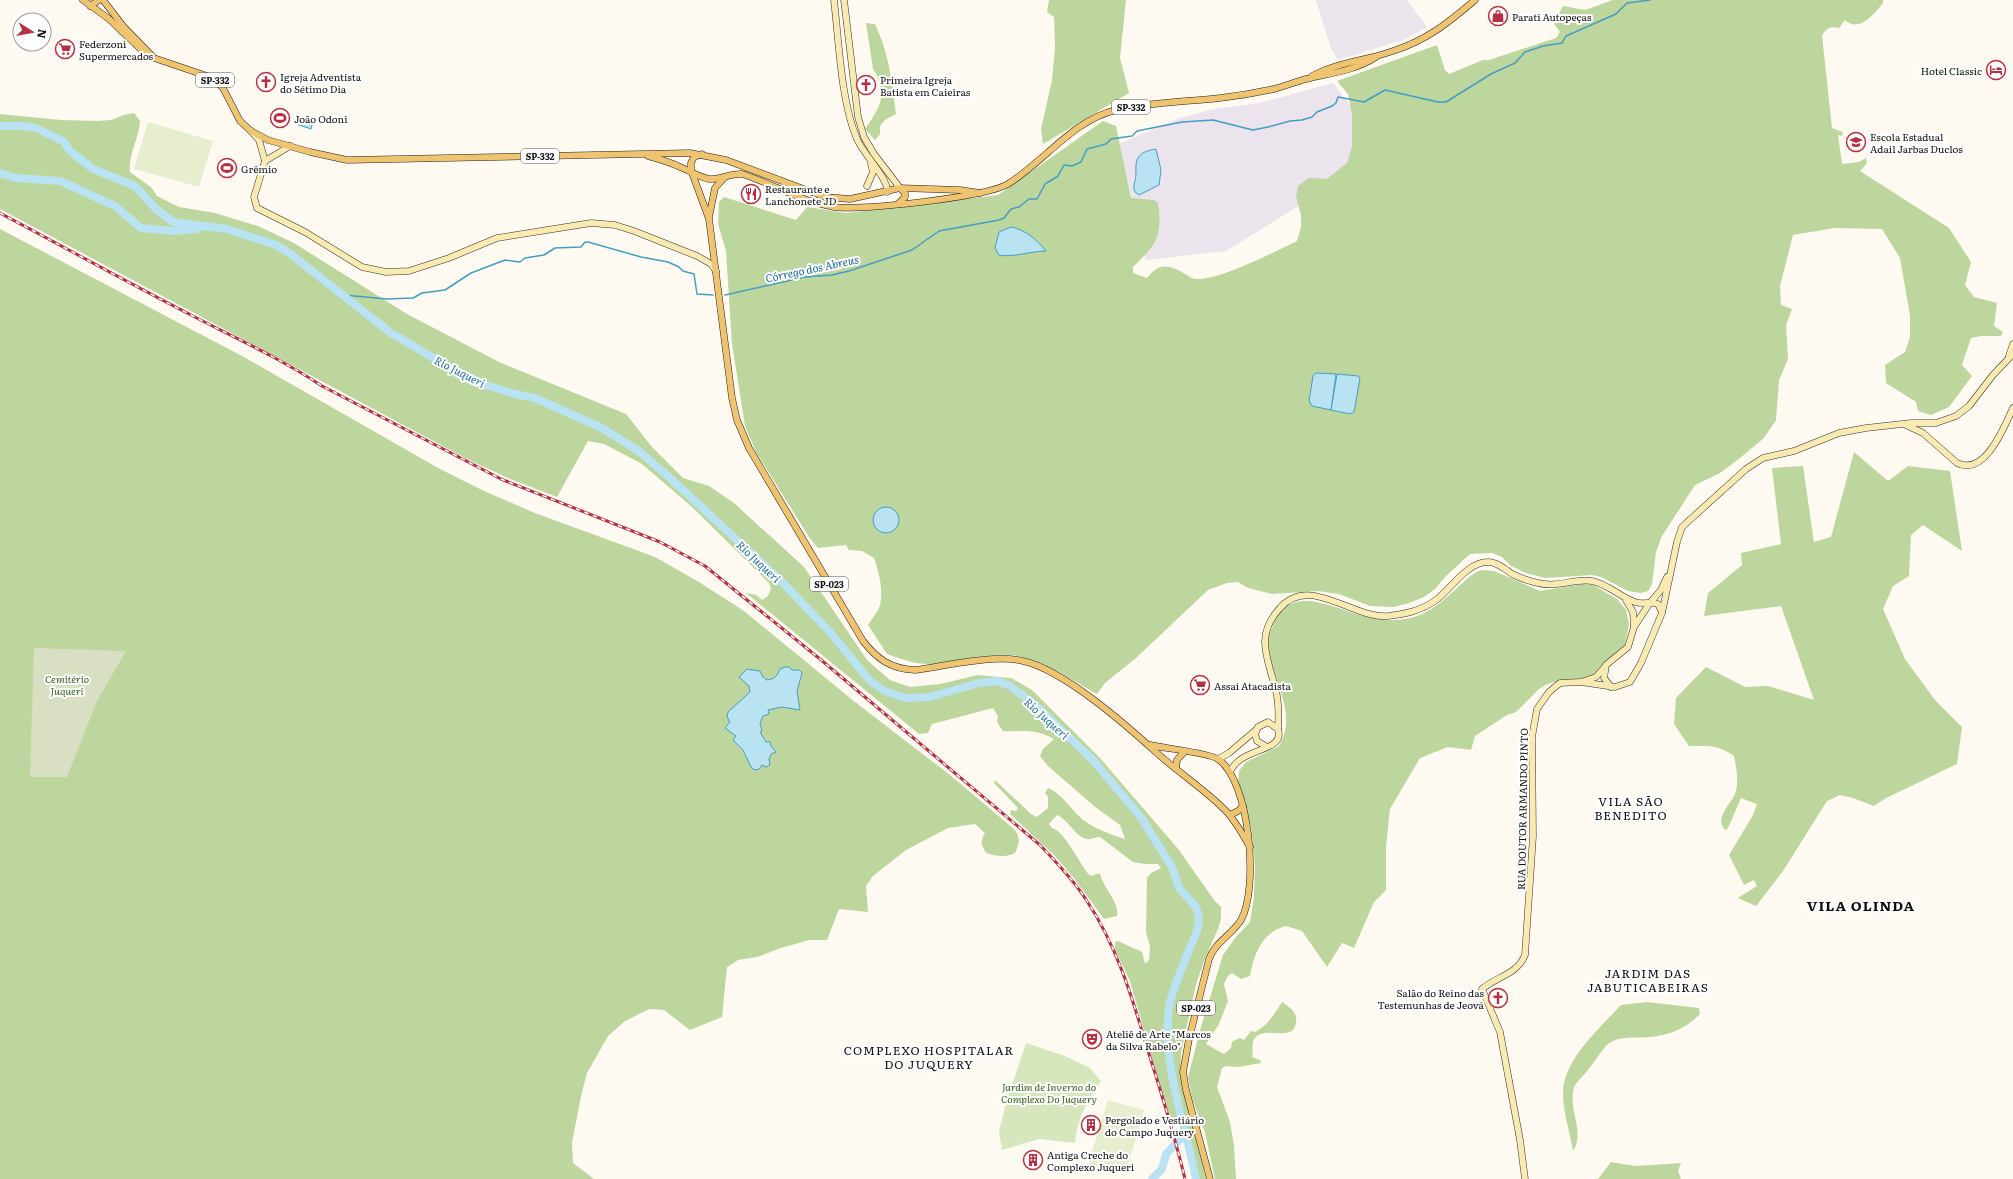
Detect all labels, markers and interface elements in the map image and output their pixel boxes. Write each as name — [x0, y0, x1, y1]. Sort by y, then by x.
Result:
shop icon: Parati Autopeças — [1487, 5, 1509, 27]
place label: Parati Autopeças — [1512, 9, 1592, 24]
north arrow — [12, 12, 52, 52]
text: N — [34, 28, 52, 40]
place label: Federzoni Supermercados — [79, 36, 154, 63]
supermarket icon: Federzoni Supermercados — [54, 38, 76, 60]
hotel icon: Hotel Classic — [1985, 59, 2007, 81]
place label: Hotel Classic — [1921, 63, 1982, 78]
place label: Igreja Adventista do Sétimo Dia — [280, 69, 362, 96]
church icon: Igreja Adventista do Sétimo Dia — [255, 71, 277, 93]
place label: Primeira Igreja Batista em Caieiras — [880, 72, 971, 99]
road number: SP-332 — [196, 73, 234, 87]
church icon: Primeira Igreja Batista em Caieiras — [855, 74, 877, 96]
road number: SP-332 — [1112, 100, 1150, 114]
sports icon: João Odoni — [269, 107, 291, 129]
place label: João Odoni — [294, 111, 348, 126]
place label: Escola Estadual Adail Jarbas Duclos — [1870, 129, 1963, 156]
school or university icon: Escola Estadual Adail Jarbas Duclos — [1845, 131, 1867, 153]
road number: SP-332 — [521, 149, 559, 163]
sports icon: Grêmio — [216, 157, 238, 179]
place label: Grêmio — [241, 161, 277, 176]
place label: Restaurante e Lanchonete JD — [765, 181, 837, 208]
restaurant icon: Restaurante e Lanchonete JD — [740, 183, 762, 205]
water label: Córrego dos Abreus — [764, 250, 860, 286]
water label: Rio Juqueri — [432, 351, 489, 391]
water label: Rio Juqueri — [733, 536, 785, 586]
road number: SP-023 — [810, 577, 848, 591]
park label: Cemitério Juqueri — [45, 671, 89, 698]
supermarket icon: Assaí Atacadista — [1189, 674, 1211, 696]
place label: Assaí Atacadista — [1214, 678, 1291, 693]
water label: Rio Juqueri — [1021, 694, 1073, 743]
street label: RUA DOUTOR ARMANDO PINTO — [1513, 728, 1531, 890]
district label: VILA SÃO BENEDITO — [1594, 792, 1668, 824]
district label: VILA OLINDA — [1807, 895, 1915, 915]
district label: JARDIM DAS JABUTICABEIRAS — [1587, 964, 1709, 996]
place label: Salão do Reino das Testemunhas de Jeová — [1378, 985, 1485, 1012]
church icon: Salão do Reino das Testemunhas de Jeová — [1487, 987, 1509, 1009]
road number: SP-023 — [1177, 1001, 1215, 1015]
place label: Ateliê de Arte "Marcos da Silva Rabelo" — [1106, 1026, 1211, 1053]
theatre icon: Ateliê de Arte "Marcos da Silva Rabelo" — [1081, 1028, 1103, 1050]
district label: COMPLEXO HOSPITALAR DO JUQUERY — [844, 1041, 1014, 1073]
park label: Jardim de Inverno do Complexo Do Juquery — [1001, 1079, 1097, 1106]
place label: Pergolado e Vestiário do Campo Juquery — [1105, 1112, 1204, 1139]
building icon: Pergolado e Vestiário do Campo Juquery — [1080, 1114, 1102, 1136]
place label: Antiga Creche do Complexo Juqueri — [1047, 1147, 1135, 1174]
building icon: Antiga Creche do Complexo Juqueri — [1022, 1149, 1044, 1171]

